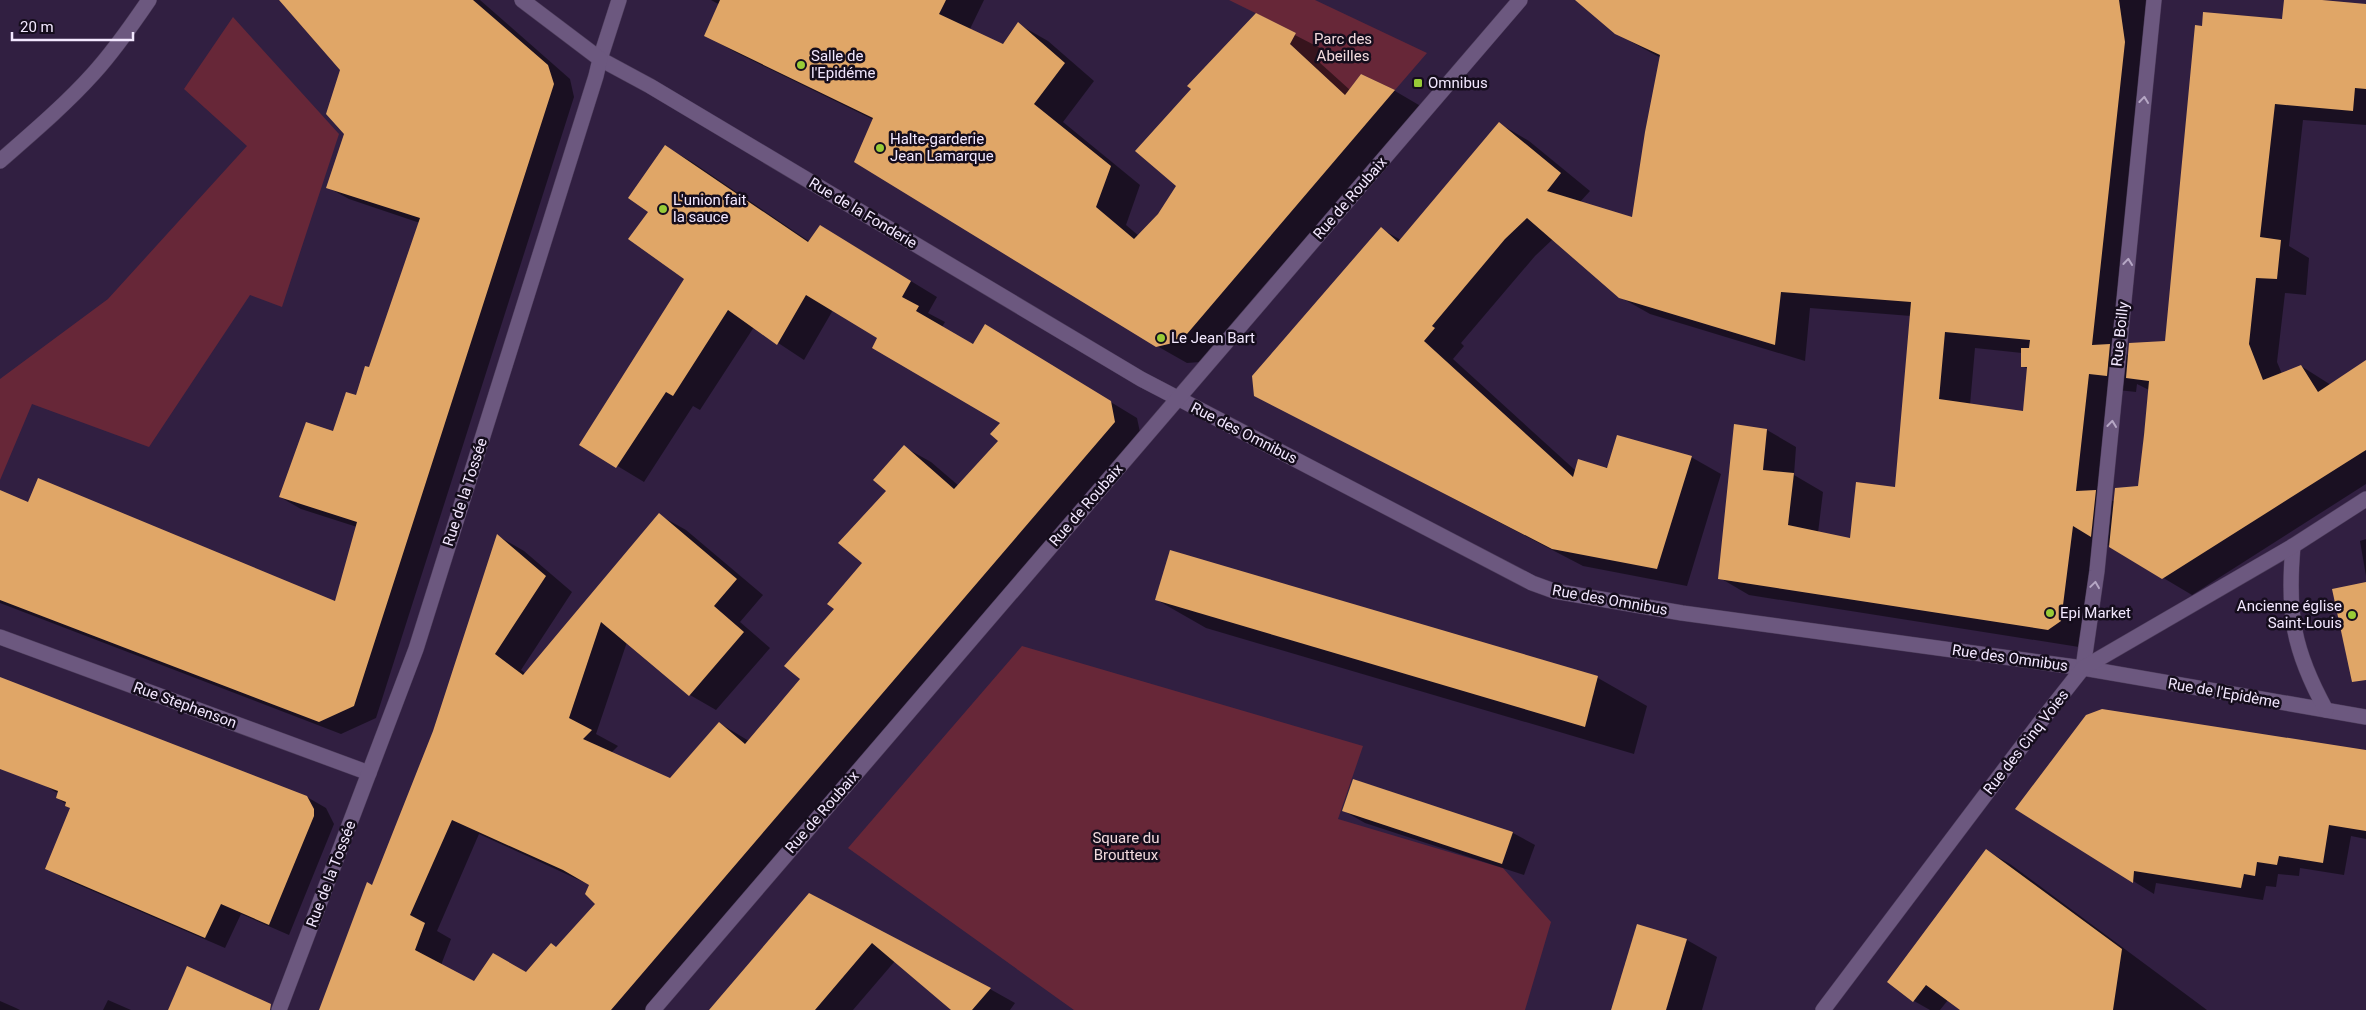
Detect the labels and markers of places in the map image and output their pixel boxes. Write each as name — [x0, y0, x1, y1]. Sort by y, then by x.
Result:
place label: Salle de l'Epidéme — [811, 47, 875, 82]
marker: Salle de l'Epidéme — [795, 59, 807, 71]
place label: Omnibus — [1428, 74, 1488, 92]
marker: Omnibus — [1412, 77, 1424, 89]
place label: Halte-garderie Jean Lamarque — [890, 130, 994, 165]
marker: Halte-garderie Jean Lamarque — [874, 142, 886, 154]
place label: L'union fait la sauce — [673, 191, 746, 226]
marker: L'union fait la sauce — [657, 203, 669, 215]
place label: Le Jean Bart — [1171, 329, 1255, 347]
marker: Le Jean Bart — [1155, 332, 1167, 344]
place label: Ancienne église Saint-Louis — [2237, 597, 2342, 632]
place label: Epi Market — [2060, 604, 2131, 622]
marker: Epi Market — [2044, 607, 2056, 619]
marker: Ancienne église Saint-Louis — [2346, 609, 2358, 621]

